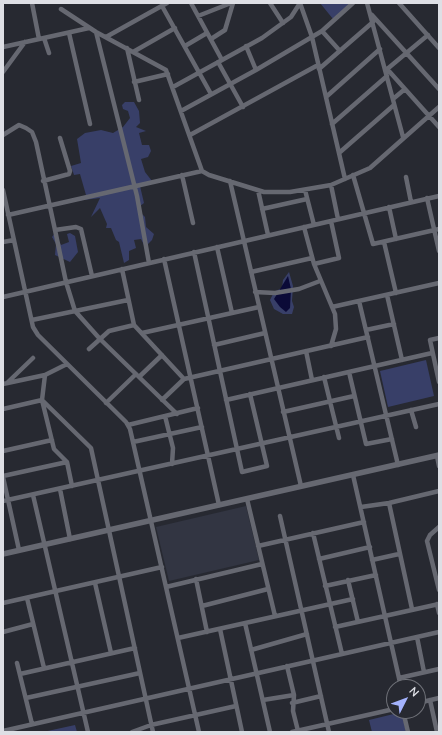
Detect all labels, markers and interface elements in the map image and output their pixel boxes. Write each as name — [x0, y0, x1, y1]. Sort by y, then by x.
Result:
north arrow — [386, 679, 426, 719]
text: N — [406, 684, 422, 699]

